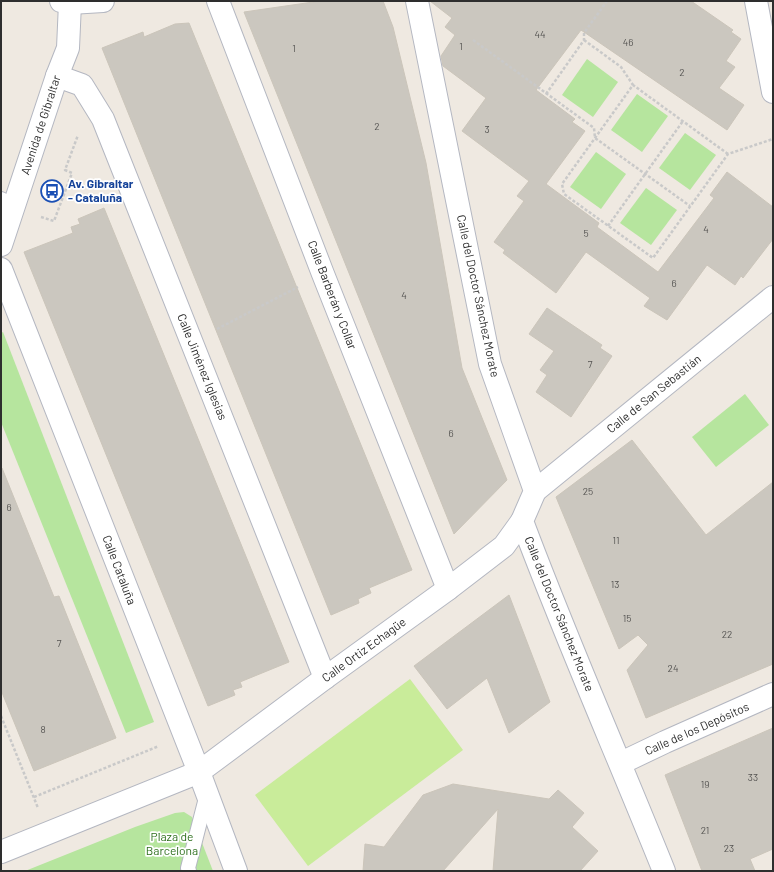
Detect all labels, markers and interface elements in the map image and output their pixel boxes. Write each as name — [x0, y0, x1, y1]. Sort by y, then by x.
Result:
house number: 44 — [534, 28, 546, 40]
house number: 46 — [623, 36, 633, 48]
house number: 1 — [459, 40, 463, 52]
house number: 1 — [292, 42, 296, 54]
house number: 2 — [679, 66, 685, 78]
street label: Avenida de Gibraltar — [17, 73, 63, 176]
house number: 2 — [374, 120, 380, 132]
house number: 3 — [484, 123, 490, 135]
place label: Av. Gibraltar - Cataluña — [68, 176, 134, 204]
bus stop icon: Av. Gibraltar - Cataluña — [39, 178, 65, 204]
street label: Calle del Doctor Sánchez Morate — [455, 213, 503, 378]
house number: 4 — [703, 223, 709, 235]
house number: 5 — [583, 227, 589, 239]
street label: Calle Barberán y Collar — [306, 238, 360, 352]
house number: 6 — [671, 277, 677, 289]
house number: 4 — [401, 289, 407, 301]
street label: Calle Jiménez Iglesias — [175, 311, 231, 422]
street label: Calle de San Sebastián — [604, 351, 703, 435]
house number: 7 — [588, 358, 593, 370]
house number: 6 — [448, 427, 454, 439]
house number: 25 — [583, 485, 593, 497]
house number: 6 — [6, 501, 12, 513]
street label: Calle Cataluña — [100, 533, 140, 606]
street label: Calle del Doctor Sánchez Morate — [522, 534, 597, 693]
house number: 11 — [612, 534, 620, 546]
house number: 13 — [611, 578, 619, 590]
house number: 15 — [623, 612, 631, 624]
street label: Calle Ortiz Echagüe — [319, 614, 408, 684]
house number: 22 — [722, 628, 732, 640]
house number: 7 — [57, 637, 62, 649]
house number: 24 — [668, 662, 678, 674]
street label: Calle de los Depósitos — [642, 699, 751, 757]
house number: 8 — [40, 723, 46, 735]
house number: 33 — [748, 771, 758, 783]
house number: 19 — [701, 778, 709, 790]
house number: 21 — [701, 824, 709, 836]
park label: Plaza de Barcelona — [146, 829, 198, 857]
house number: 23 — [724, 842, 734, 854]

